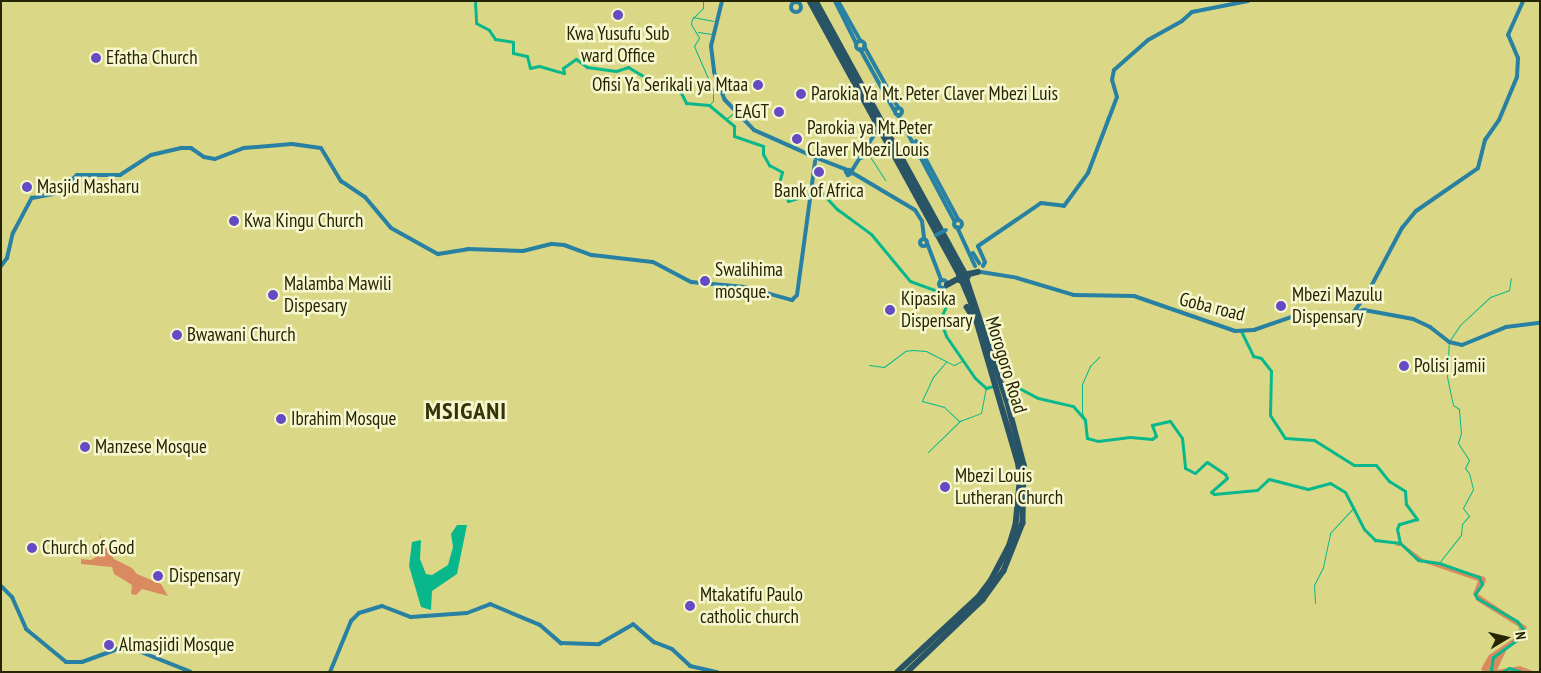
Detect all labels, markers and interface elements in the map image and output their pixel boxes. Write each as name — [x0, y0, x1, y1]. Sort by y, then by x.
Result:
marker: Kwa Yusufu Sub ward Office — [612, 9, 624, 21]
place label: Kwa Yusufu Sub ward Office — [566, 23, 670, 67]
place label: Efatha Church — [106, 47, 197, 69]
marker: Efatha Church — [90, 52, 102, 64]
place label: Ofisi Ya Serikali ya Mtaa — [591, 74, 748, 96]
marker: Ofisi Ya Serikali ya Mtaa — [752, 79, 764, 91]
place label: Parokia Ya Mt. Peter Claver Mbezi Luis — [811, 83, 1060, 105]
marker: Parokia Ya Mt. Peter Claver Mbezi Luis — [795, 88, 807, 100]
place label: EAGT — [734, 101, 769, 123]
marker: EAGT — [773, 106, 785, 118]
place label: Parokia ya Mt.Peter Claver Mbezi Louis — [807, 117, 933, 161]
marker: Parokia ya Mt.Peter Claver Mbezi Louis — [791, 133, 803, 145]
marker: Bank of Africa — [813, 166, 825, 178]
place label: Masjid Masharu — [37, 176, 139, 198]
place label: Bank of Africa — [774, 180, 864, 202]
marker: Masjid Masharu — [21, 181, 33, 193]
place label: Kwa Kingu Church — [244, 210, 363, 232]
marker: Kwa Kingu Church — [228, 215, 240, 227]
place label: Swalihima mosque. — [715, 259, 783, 303]
place label: Malamba Mawili Dispesary — [284, 273, 392, 317]
marker: Swalihima mosque. — [699, 275, 711, 287]
place label: Mbezi Mazulu Dispensary — [1292, 284, 1382, 328]
marker: Malamba Mawili Dispesary — [266, 288, 280, 302]
place label: Kipasika Dispensary — [901, 288, 972, 332]
street label: Goba road — [1177, 288, 1247, 326]
marker: Mbezi Mazulu Dispensary — [1274, 299, 1288, 313]
marker: Kipasika Dispensary — [883, 303, 897, 317]
street label: Morogoro Road — [980, 314, 1032, 416]
place label: Bwawani Church — [187, 324, 296, 346]
marker: Bwawani Church — [171, 329, 183, 341]
place label: Polisi jamii — [1414, 355, 1486, 377]
marker: Polisi jamii — [1398, 360, 1410, 372]
district label: MSIGANI — [424, 397, 508, 425]
place label: Ibrahim Mosque — [291, 408, 396, 430]
marker: Ibrahim Mosque — [275, 413, 287, 425]
place label: Manzese Mosque — [95, 436, 207, 458]
marker: Manzese Mosque — [79, 441, 91, 453]
place label: Mbezi Louis Lutheran Church — [955, 465, 1063, 509]
marker: Mbezi Louis Lutheran Church — [939, 481, 951, 493]
place label: Church of God — [42, 537, 134, 559]
marker: Church of God — [26, 542, 38, 554]
place label: Dispensary — [169, 565, 240, 587]
marker: Dispensary — [151, 569, 165, 583]
place label: Mtakatifu Paulo catholic church — [700, 584, 803, 628]
marker: Mtakatifu Paulo catholic church — [684, 600, 696, 612]
north arrow — [1481, 613, 1531, 663]
text: N — [1511, 631, 1530, 641]
place label: Almasjidi Mosque — [119, 634, 234, 656]
marker: Almasjidi Mosque — [103, 639, 115, 651]

